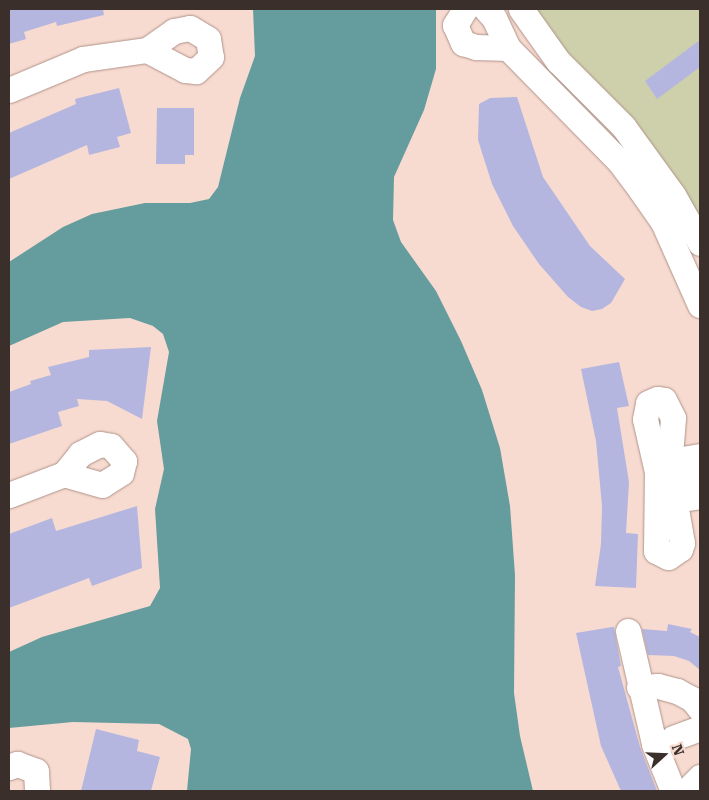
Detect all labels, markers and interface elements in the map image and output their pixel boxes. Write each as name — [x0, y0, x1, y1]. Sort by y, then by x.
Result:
north arrow — [639, 730, 689, 780]
text: N — [669, 742, 687, 758]

